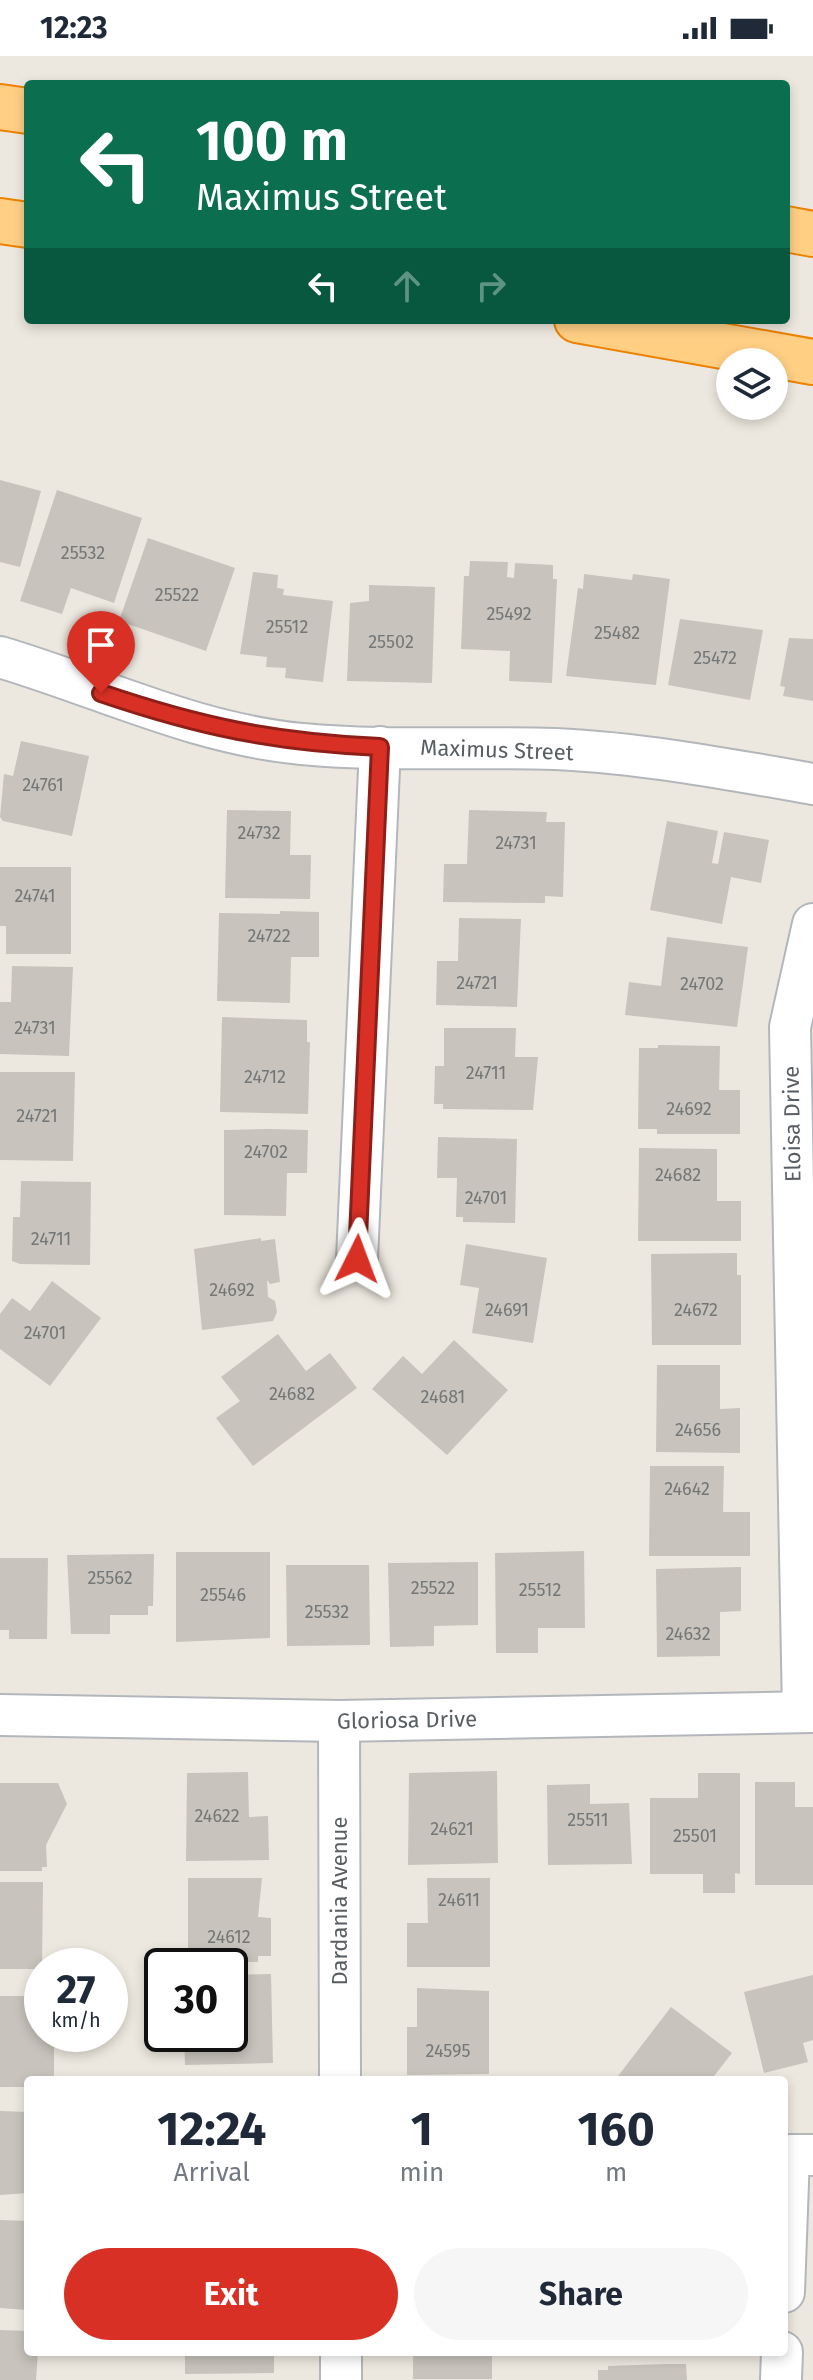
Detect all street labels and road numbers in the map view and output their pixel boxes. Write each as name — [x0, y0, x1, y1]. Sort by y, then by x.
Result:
street label: Maximus Street — [420, 734, 574, 766]
street label: Eloisa Drive — [777, 1066, 807, 1182]
street label: Gloriosa Drive — [337, 1705, 477, 1735]
street label: Dardania Avenue — [326, 1817, 353, 1985]

